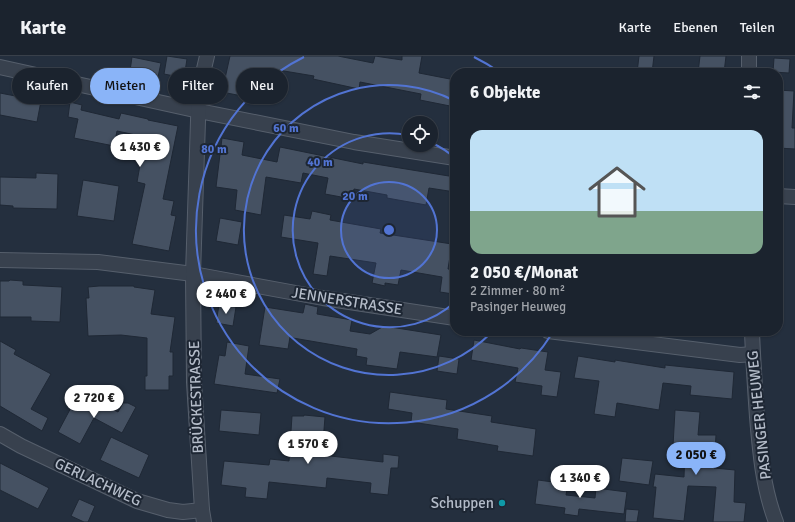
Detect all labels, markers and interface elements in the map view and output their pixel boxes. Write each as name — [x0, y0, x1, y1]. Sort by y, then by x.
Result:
text: Karte — [20, 16, 66, 40]
text: Karte — [619, 19, 651, 36]
text: Ebenen — [673, 19, 718, 36]
text: Teilen — [740, 19, 775, 36]
chip: Kaufen — [12, 68, 82, 104]
chip: Mieten — [90, 68, 160, 104]
chip: Filter — [168, 68, 228, 104]
chip: Neu — [236, 68, 288, 104]
icon: filters — [741, 81, 763, 103]
text: 6 Objekte — [470, 82, 541, 103]
map controls — [402, 116, 438, 152]
button: locate — [402, 116, 438, 152]
text: 60 m — [273, 121, 299, 136]
pin: 1 430 € — [103, 134, 177, 168]
text: 1 430 € — [120, 139, 160, 155]
text: 80 m — [201, 142, 227, 157]
text: 40 m — [307, 155, 333, 170]
icon: home — [581, 156, 653, 228]
text: 20 m — [342, 189, 368, 204]
centre of rings — [382, 223, 396, 237]
text: 2 050 €/Monat — [470, 262, 578, 283]
pin: 2 440 € — [189, 281, 263, 315]
street label: JENNERSTRASSE — [290, 283, 404, 319]
text: 2 Zimmer · 80 m² — [470, 283, 565, 299]
text: 2 440 € — [206, 286, 246, 302]
text: Pasinger Heuweg — [470, 299, 566, 315]
street label: BRÜCKESTRASSE — [185, 340, 207, 454]
street label: PASINGER HEUWEG — [743, 350, 775, 480]
pin: 2 720 € — [57, 385, 131, 419]
text: 2 720 € — [74, 390, 114, 406]
pin: 1 570 € — [271, 431, 345, 465]
text: 1 570 € — [288, 436, 328, 452]
pin: 2 050 € — [659, 442, 733, 476]
text: 2 050 € — [676, 447, 716, 463]
street label: GERLACHWEG — [52, 454, 144, 510]
pin: 1 340 € — [543, 465, 617, 499]
text: 1 340 € — [560, 470, 600, 486]
place label: Schuppen — [431, 494, 494, 512]
marker: Schuppen — [497, 498, 507, 508]

